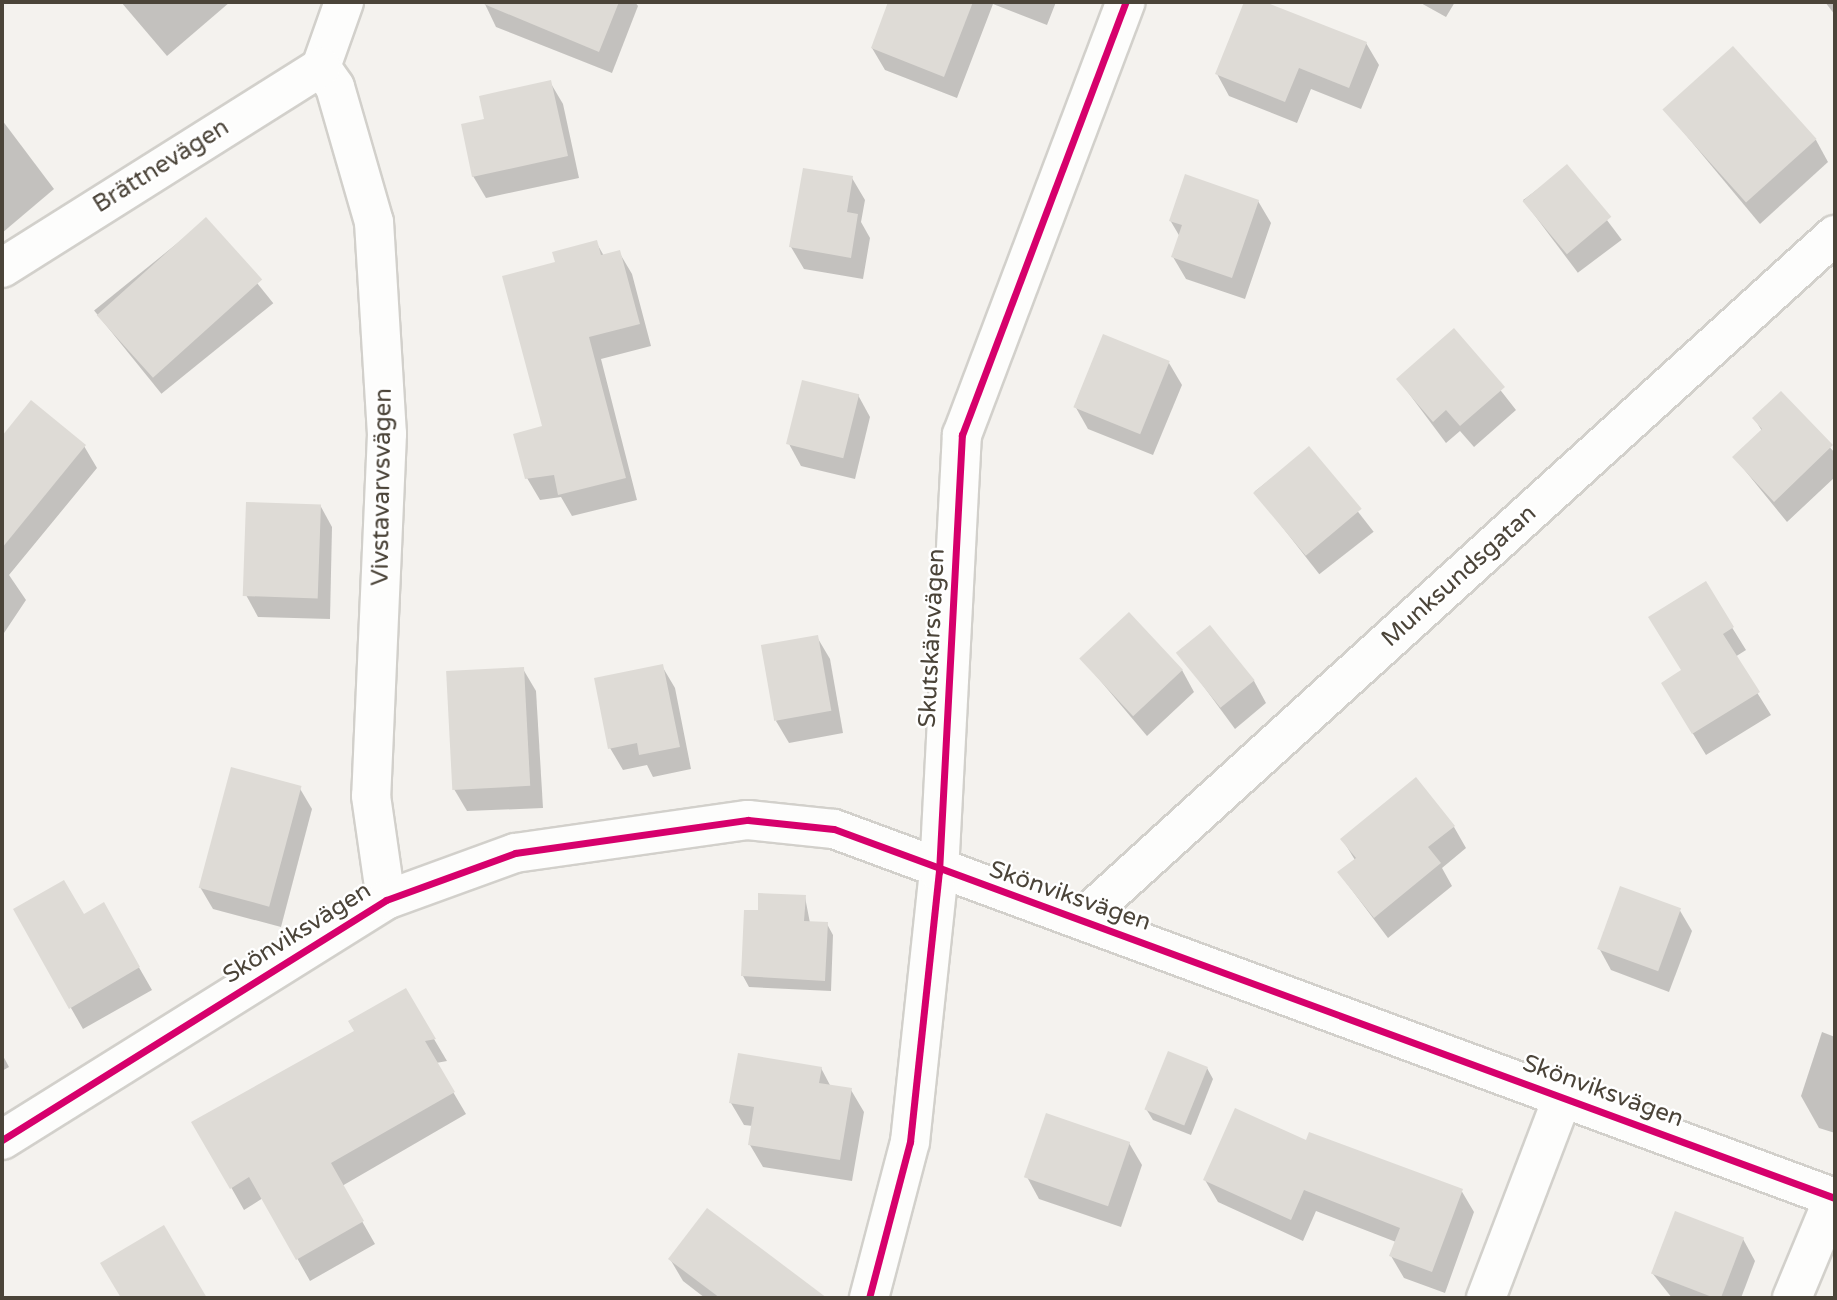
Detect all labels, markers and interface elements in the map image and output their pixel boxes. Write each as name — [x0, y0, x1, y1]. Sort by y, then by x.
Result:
street label: Brättnevägen — [88, 113, 234, 219]
street label: Vivstavarvsvägen — [366, 388, 398, 586]
street label: Munksundsgatan — [1376, 499, 1542, 653]
street label: Skutskärsvägen — [913, 548, 951, 728]
street label: Skönviksvägen — [985, 855, 1155, 937]
street label: Skönviksvägen — [218, 876, 376, 990]
street label: Skönviksvägen — [1519, 1049, 1687, 1133]

